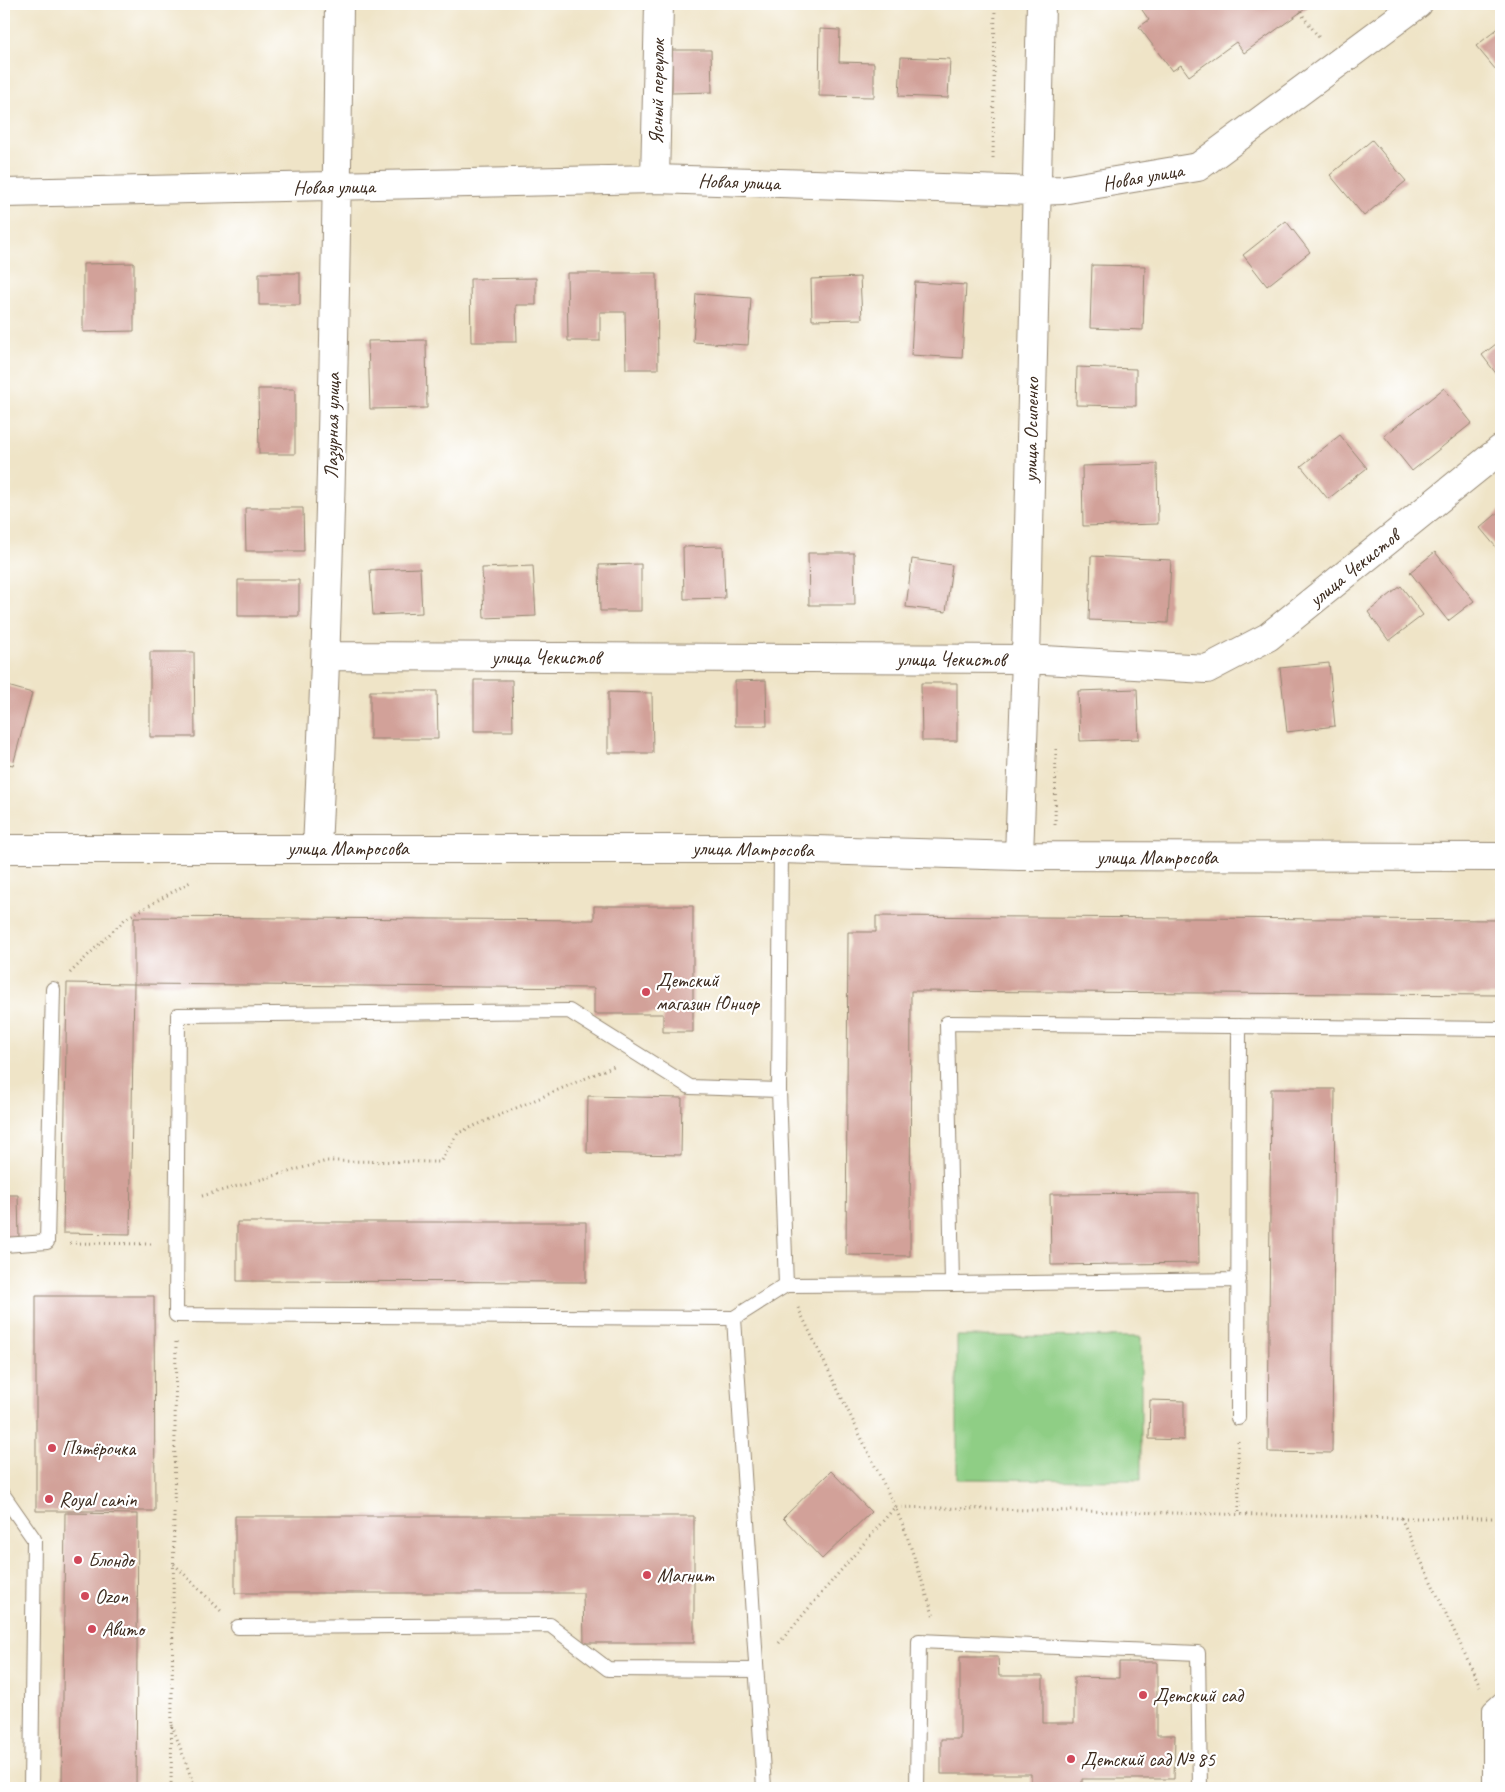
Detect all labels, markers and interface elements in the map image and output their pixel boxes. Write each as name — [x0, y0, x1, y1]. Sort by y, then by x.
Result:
street label: Ясный переулок — [644, 38, 670, 145]
street label: Новая улица — [1101, 157, 1187, 196]
street label: Новая улица — [698, 168, 782, 196]
street label: Новая улица — [293, 174, 377, 200]
street label: Лазурная улица — [319, 372, 346, 479]
street label: улица Осипенко — [1018, 376, 1044, 484]
street label: улица Чекистов — [1303, 522, 1407, 613]
street label: улица Чекистов — [491, 645, 604, 670]
street label: улица Чекистов — [896, 647, 1009, 672]
street label: улица Матросова — [691, 835, 815, 863]
street label: улица Матросова — [286, 836, 410, 861]
street label: улица Матросова — [1095, 845, 1219, 870]
place label: Детский магазин Юниор — [656, 968, 760, 1016]
marker: Детский магазин Юниор — [640, 986, 652, 998]
place label: Пятёрочка — [62, 1436, 137, 1461]
marker: Пятёрочка — [46, 1442, 58, 1454]
place label: Royal canin — [59, 1487, 138, 1512]
marker: Royal canin — [43, 1493, 55, 1505]
place label: Блондо — [88, 1548, 136, 1573]
marker: Блондо — [72, 1554, 84, 1566]
place label: Магнит — [657, 1563, 715, 1588]
marker: Магнит — [641, 1569, 653, 1581]
place label: Ozon — [95, 1584, 129, 1609]
marker: Ozon — [79, 1590, 91, 1602]
place label: Авито — [102, 1617, 146, 1642]
marker: Авито — [86, 1623, 98, 1635]
place label: Детский сад — [1153, 1683, 1244, 1708]
marker: Детский сад — [1137, 1689, 1149, 1701]
place label: Детский сад № 85 — [1081, 1747, 1216, 1772]
marker: Детский сад № 85 — [1065, 1753, 1077, 1765]

